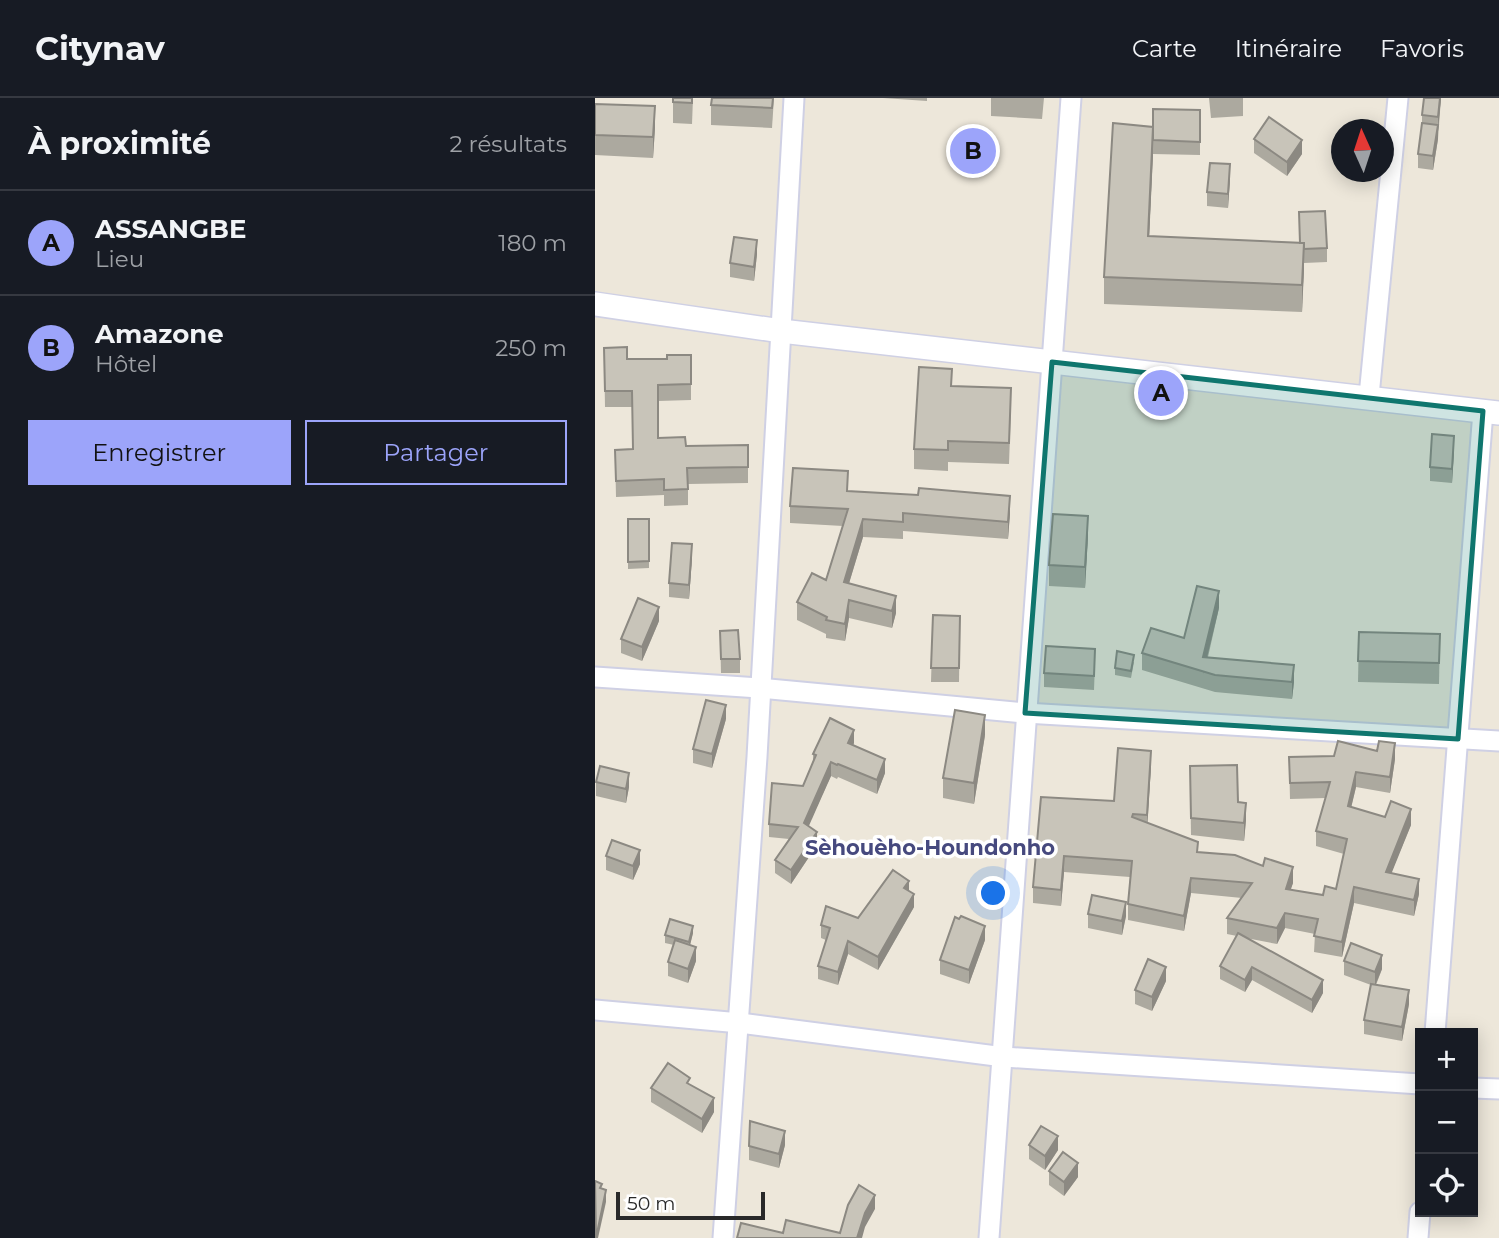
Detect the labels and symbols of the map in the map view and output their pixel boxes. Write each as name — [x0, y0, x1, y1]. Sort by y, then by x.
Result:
north arrow — [1331, 119, 1394, 182]
pin: B — [950, 125, 996, 177]
pin: A — [1138, 367, 1184, 419]
district label: Sèhouèho-Houndonho — [805, 835, 1055, 860]
your location — [976, 876, 1010, 910]
scale bar — [616, 1189, 765, 1221]

